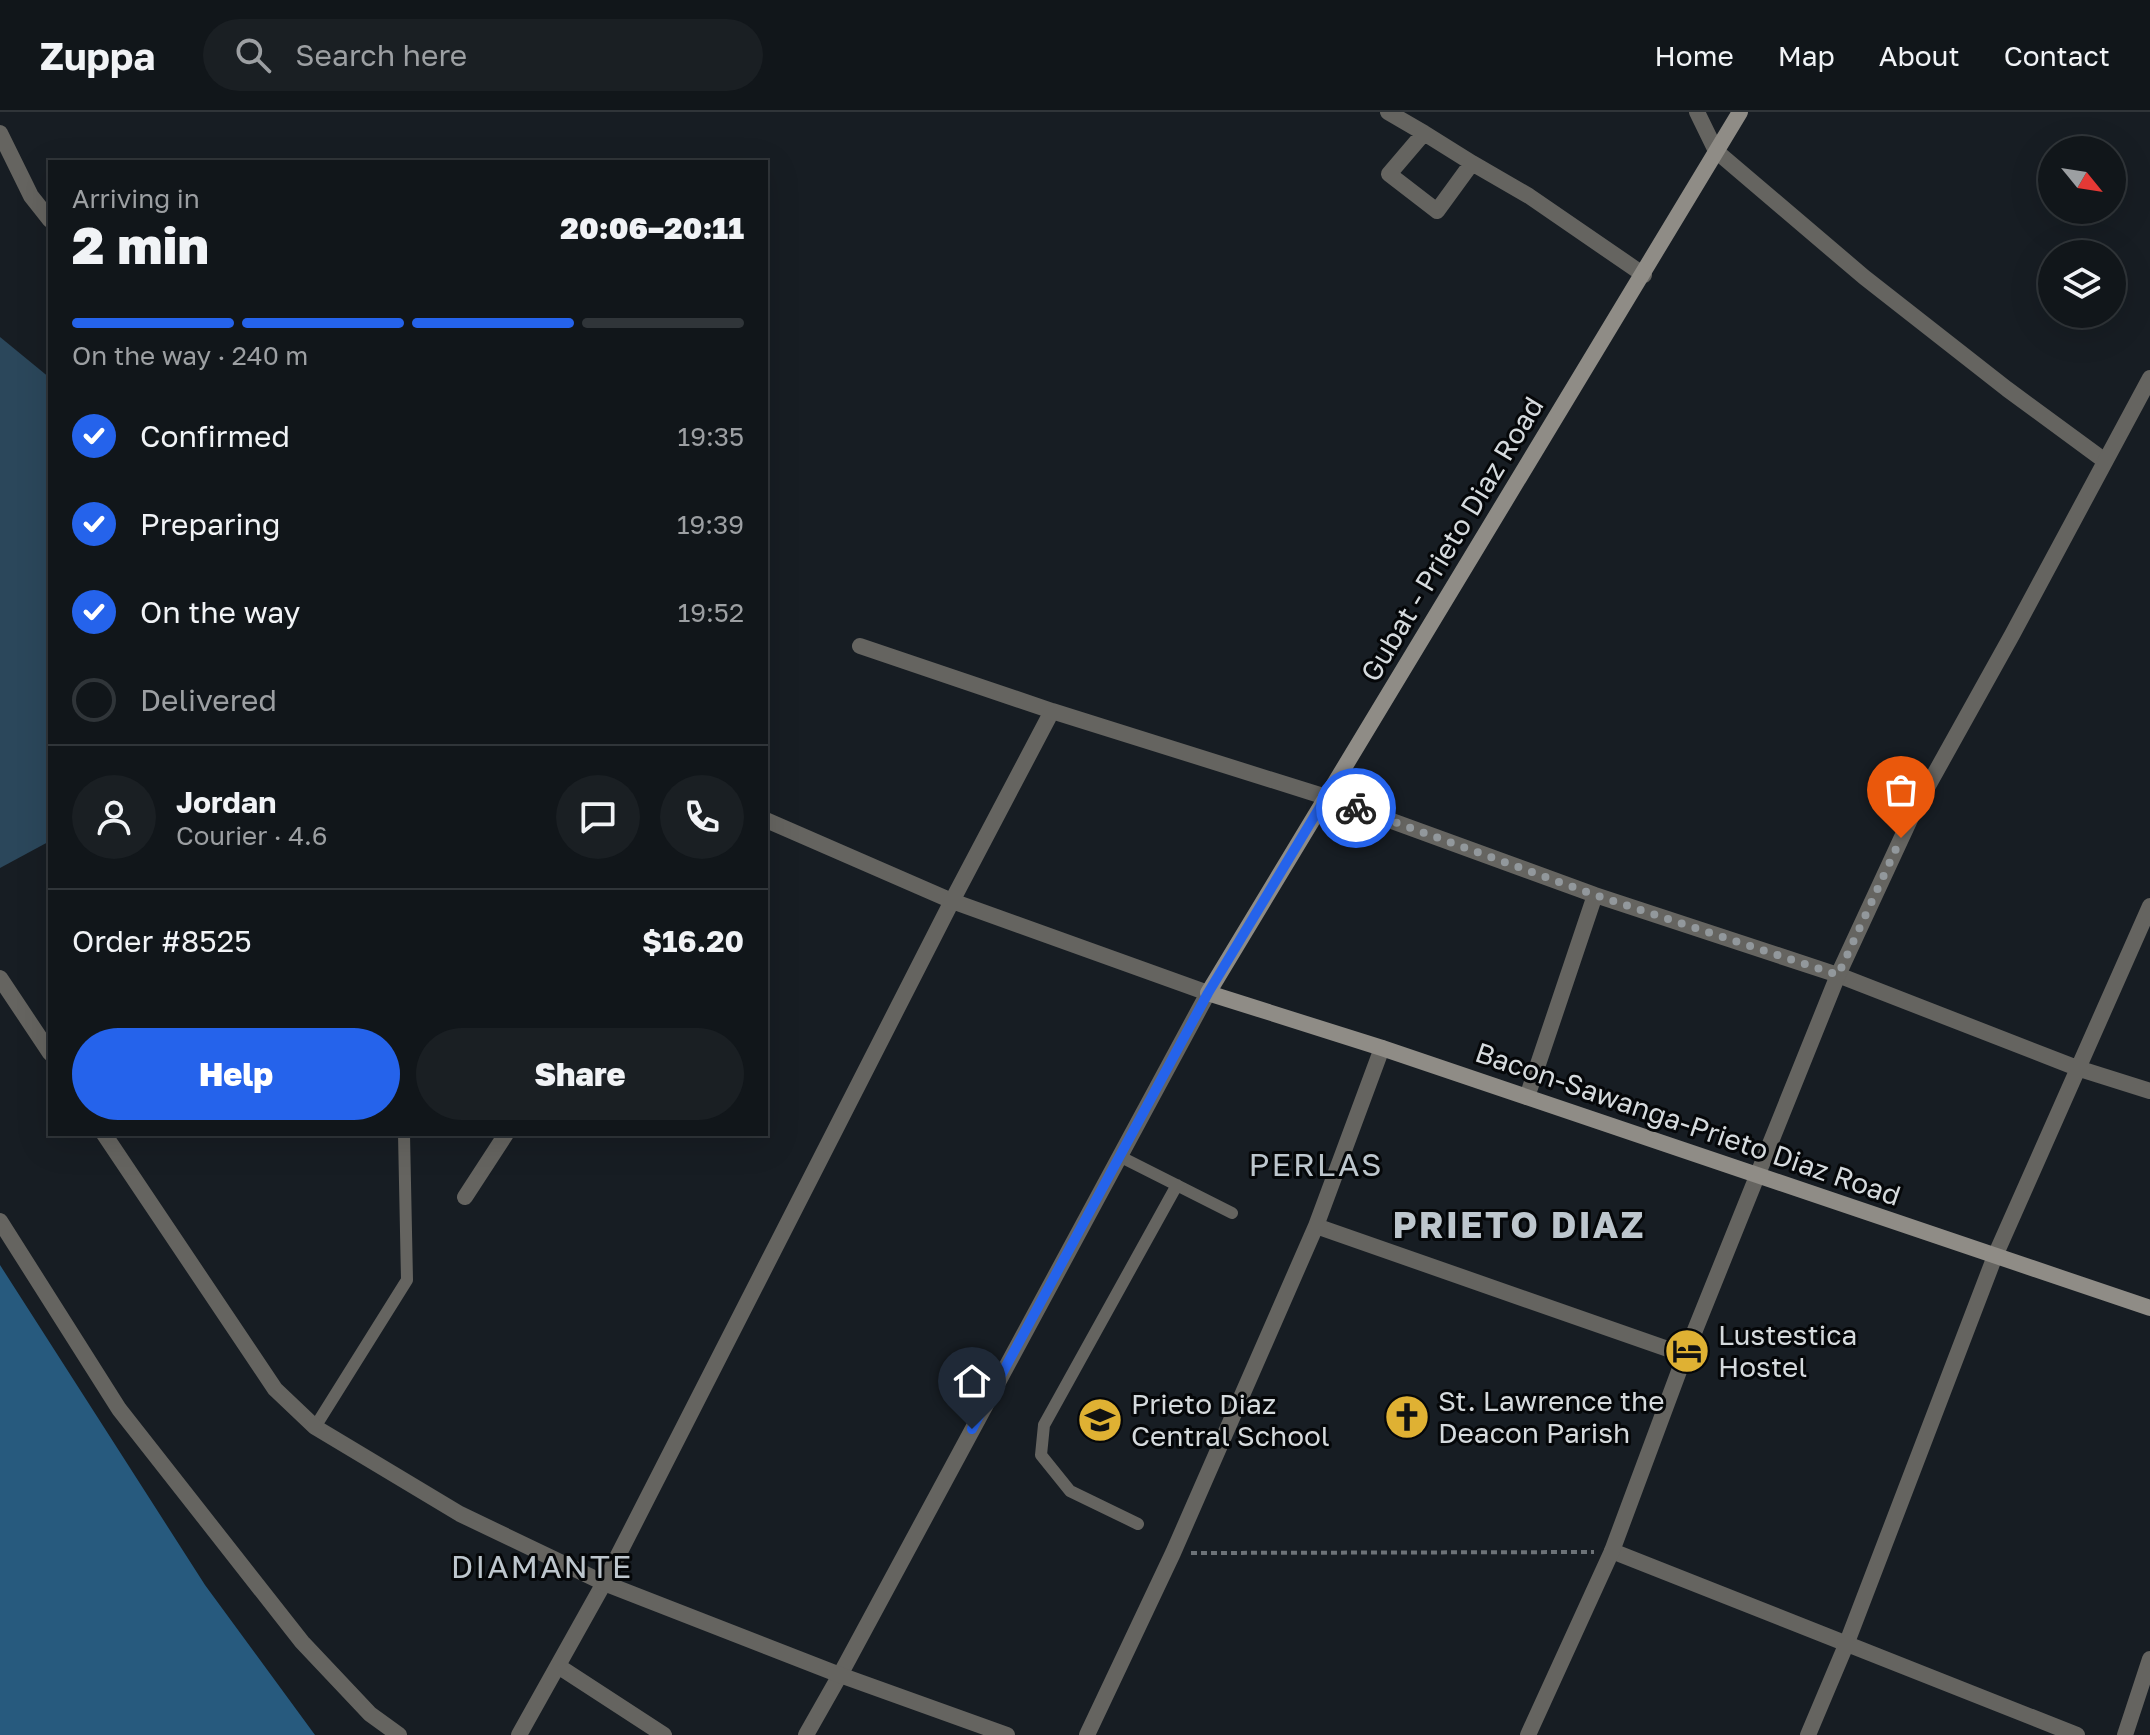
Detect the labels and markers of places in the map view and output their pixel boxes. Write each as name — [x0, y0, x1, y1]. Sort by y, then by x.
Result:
pin — [1867, 756, 1935, 838]
place label: Lustestica Hostel — [1718, 1318, 1857, 1383]
hotel icon: Lustestica Hostel — [1663, 1327, 1711, 1375]
pin — [938, 1347, 1006, 1429]
place label: St. Lawrence the Deacon Parish — [1438, 1384, 1665, 1449]
place label: Prieto Diaz Central School — [1131, 1387, 1330, 1452]
church icon: St. Lawrence the Deacon Parish — [1383, 1393, 1431, 1441]
school or university icon: Prieto Diaz Central School — [1076, 1396, 1124, 1444]

